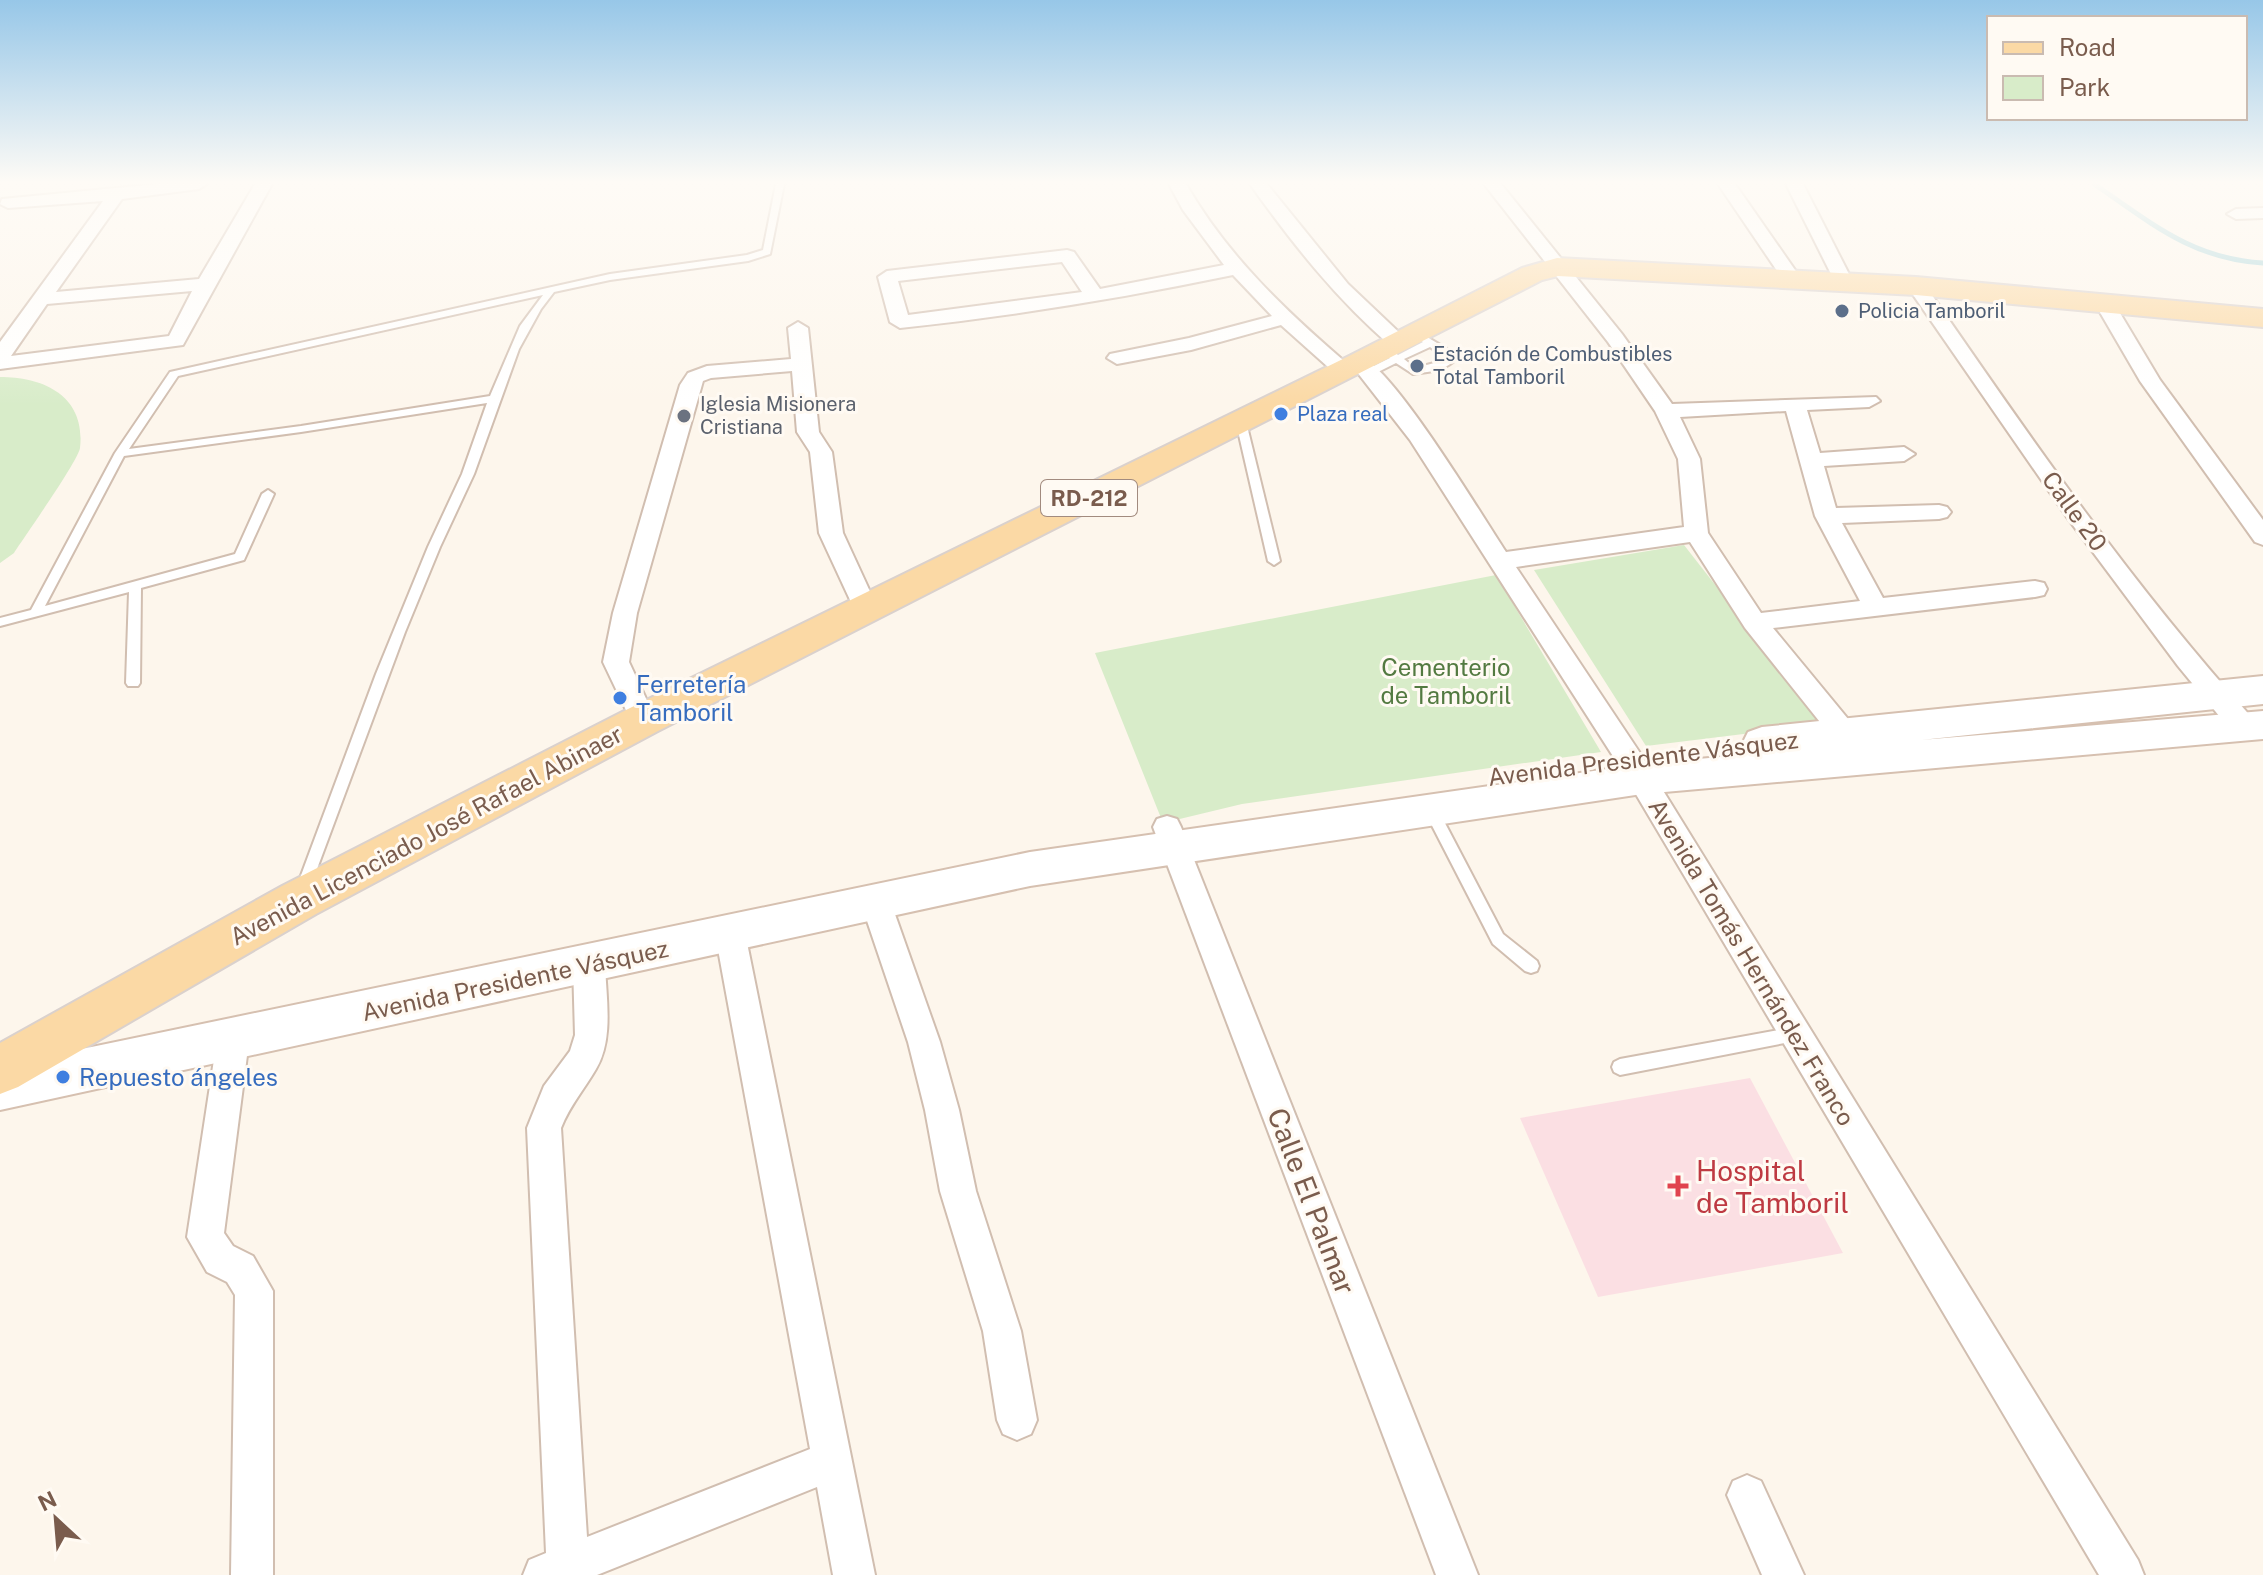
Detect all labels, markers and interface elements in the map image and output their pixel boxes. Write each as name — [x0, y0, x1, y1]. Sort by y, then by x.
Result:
legend — [1987, 16, 2247, 120]
text: Road — [2059, 33, 2116, 61]
text: Park — [2059, 73, 2110, 101]
place label: Policia Tamboril — [1858, 299, 2006, 323]
marker: Policia Tamboril — [1833, 302, 1851, 320]
place label: Estación de Combustibles Total Tamboril — [1433, 342, 1672, 389]
marker: Estación de Combustibles Total Tamboril — [1408, 357, 1426, 375]
place label: Iglesia Misionera Cristiana — [700, 392, 856, 439]
place label: Plaza real — [1297, 402, 1388, 426]
marker: Plaza real — [1272, 405, 1290, 423]
marker: Iglesia Misionera Cristiana — [675, 407, 693, 425]
street label: Calle 20 — [2037, 466, 2113, 556]
road number: RD-212 — [1041, 480, 1137, 516]
park label: Cementerio de Tamboril — [1380, 653, 1512, 709]
place label: Ferretería Tamboril — [636, 670, 746, 726]
marker: Ferretería Tamboril — [611, 689, 629, 707]
street label: Avenida Licenciado José Rafael Abinaer — [225, 719, 627, 951]
street label: Avenida Presidente Vásquez — [1486, 725, 1800, 791]
street label: Avenida Tomás Hernández Franco — [1643, 794, 1861, 1130]
street label: Avenida Presidente Vásquez — [359, 934, 671, 1026]
place label: Repuesto ángeles — [79, 1063, 278, 1091]
marker: Repuesto ángeles — [54, 1068, 72, 1086]
street label: Calle El Palmar — [1261, 1103, 1363, 1299]
place label: Hospital de Tamboril — [1696, 1154, 1849, 1219]
marker: Hospital de Tamboril — [1667, 1175, 1689, 1197]
north arrow — [16, 1479, 96, 1559]
text: N — [34, 1486, 61, 1516]

